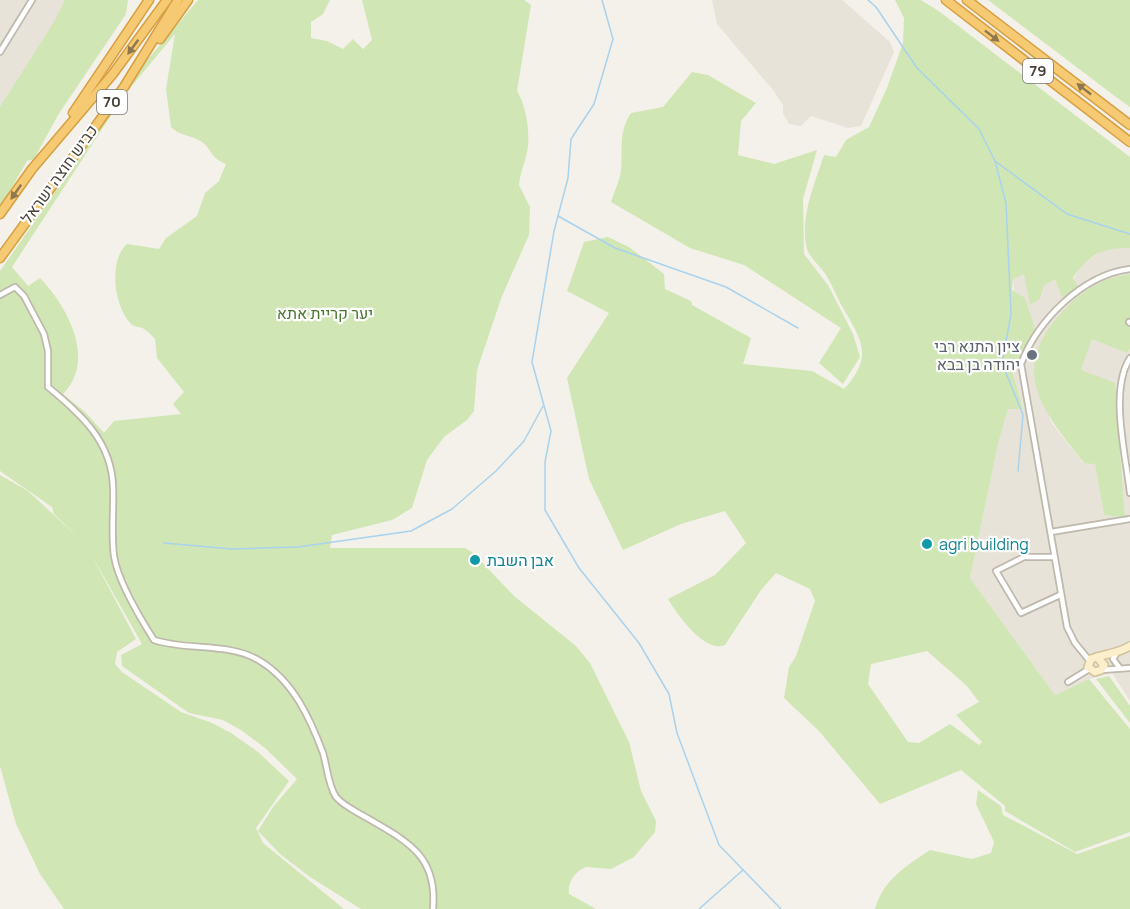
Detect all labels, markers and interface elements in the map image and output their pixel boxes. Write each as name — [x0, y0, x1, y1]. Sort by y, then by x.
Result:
one-way arrow — [984, 29, 1000, 42]
one-way arrow — [126, 39, 139, 55]
road number: 79 — [1023, 59, 1053, 83]
one-way arrow — [1076, 84, 1091, 96]
road number: 70 — [97, 90, 127, 114]
street label: כביש חוצה ישראל — [16, 120, 102, 228]
one-way arrow — [10, 183, 22, 199]
park label: יער קריית אתא — [277, 302, 373, 324]
place label: ציון התנא רבי יהודה בן בבא — [934, 335, 1020, 375]
marker: ציון התנא רבי יהודה בן בבא — [1025, 348, 1039, 362]
place label: agri building — [939, 533, 1029, 555]
marker: agri building — [920, 537, 934, 551]
place label: אבן השבת — [487, 549, 554, 571]
marker: אבן השבת — [468, 553, 482, 567]

